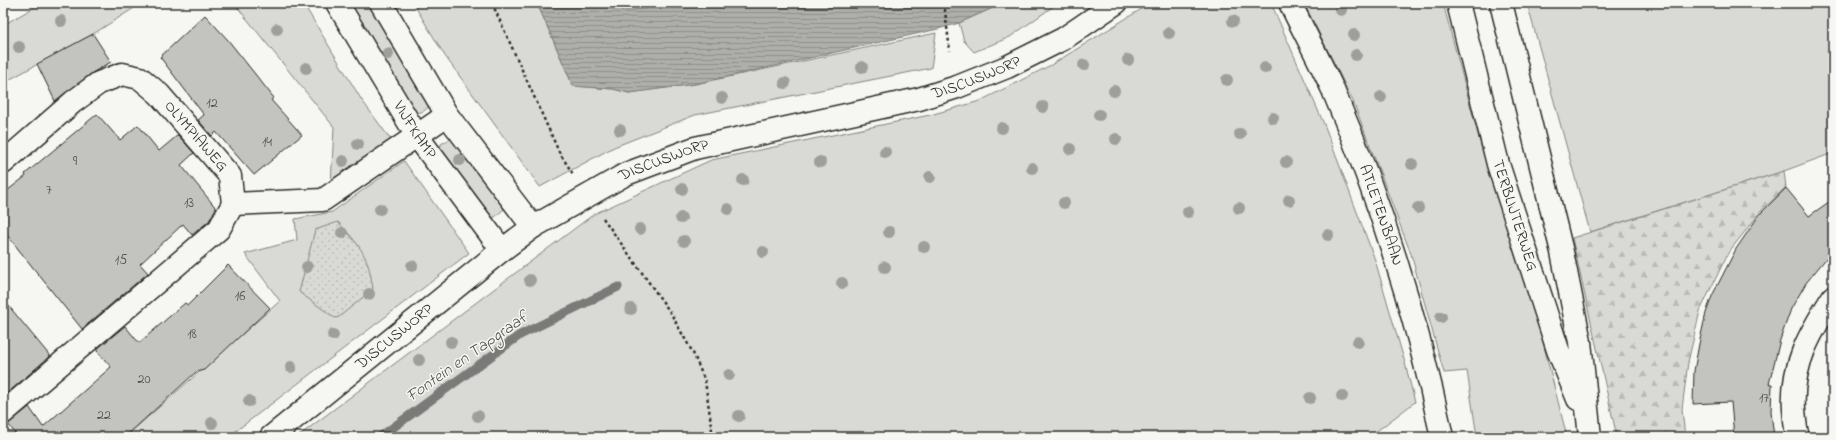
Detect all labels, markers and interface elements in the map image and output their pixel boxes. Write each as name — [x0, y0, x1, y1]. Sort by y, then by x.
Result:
street label: DISCUSWORP — [928, 49, 1026, 107]
house number: 12 — [206, 93, 218, 114]
street label: OLYMPIAWEG — [158, 95, 233, 177]
street label: VIJFKAMP — [386, 96, 443, 165]
house number: 14 — [262, 132, 272, 153]
street label: DISCUSWORP — [613, 133, 711, 188]
house number: 9 — [73, 151, 78, 172]
street label: TERBLIJTERWEG — [1485, 157, 1544, 274]
street label: ATLETENBAAN — [1352, 161, 1409, 269]
house number: 7 — [46, 180, 52, 201]
house number: 13 — [184, 193, 194, 214]
house number: 15 — [115, 250, 127, 271]
house number: 16 — [235, 286, 245, 307]
street label: DISCUSWORP — [350, 298, 439, 377]
water label: Fontein en Tapgraaf — [401, 304, 536, 409]
house number: 18 — [187, 324, 197, 345]
house number: 20 — [137, 369, 151, 390]
house number: 17 — [1759, 388, 1769, 409]
house number: 22 — [97, 405, 111, 426]

